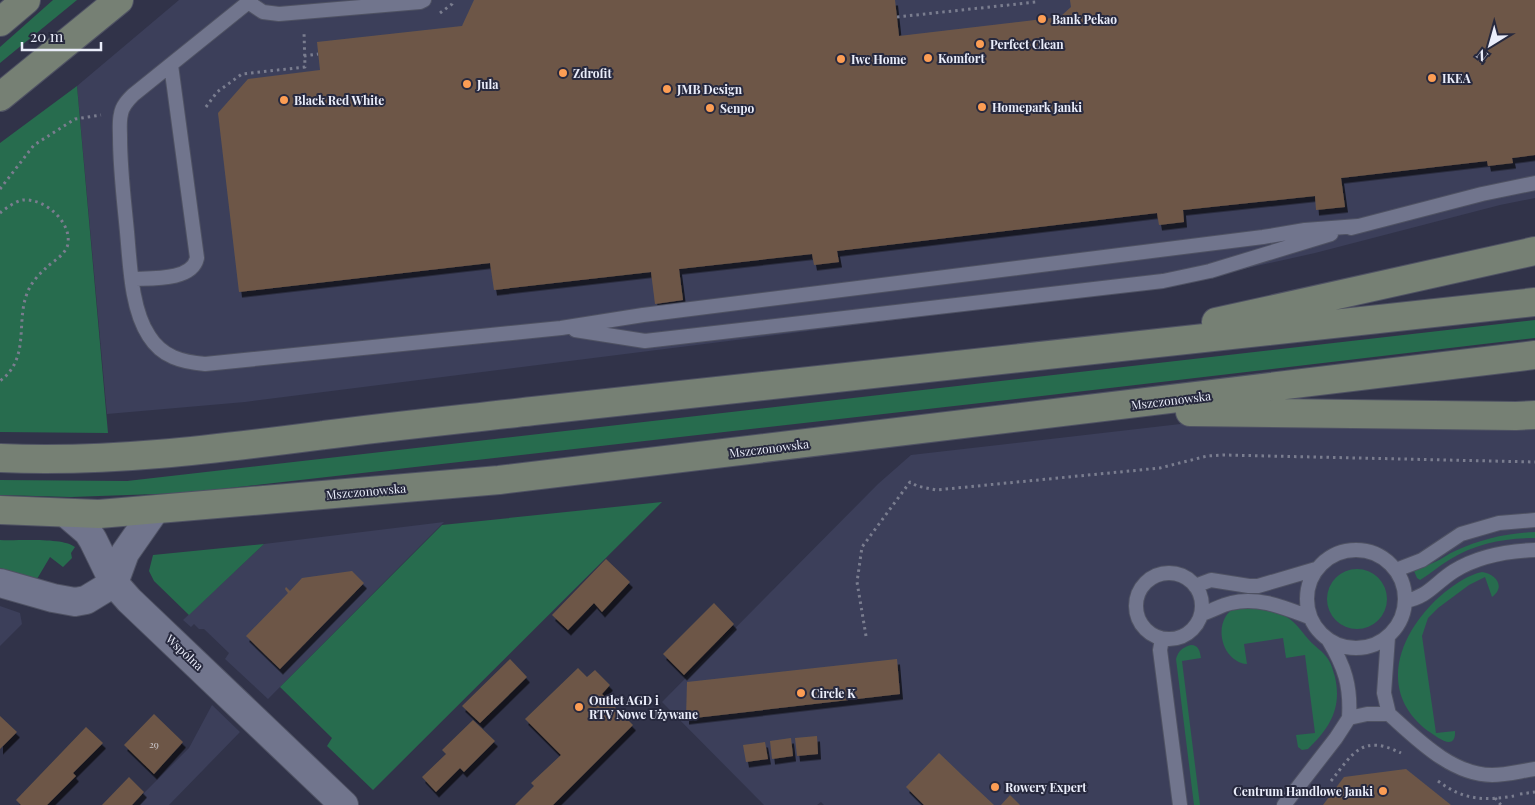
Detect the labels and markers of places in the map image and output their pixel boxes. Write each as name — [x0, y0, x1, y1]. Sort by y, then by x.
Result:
place label: Bank Pekao — [1052, 11, 1117, 27]
marker: Bank Pekao — [1036, 13, 1048, 25]
place label: Perfect Clean — [990, 36, 1064, 52]
marker: Perfect Clean — [974, 38, 986, 50]
place label: Komfort — [938, 50, 985, 66]
place label: Iwc Home — [851, 51, 906, 67]
marker: Komfort — [922, 52, 934, 64]
marker: Iwc Home — [835, 53, 847, 65]
place label: Zdrofit — [573, 65, 613, 81]
marker: Zdrofit — [557, 67, 569, 79]
place label: IKEA — [1442, 70, 1472, 86]
marker: IKEA — [1426, 72, 1438, 84]
place label: Jula — [476, 76, 499, 92]
marker: Jula — [461, 78, 473, 90]
place label: JMB Design — [676, 81, 743, 97]
marker: JMB Design — [661, 83, 673, 95]
place label: Black Red White — [294, 92, 384, 108]
marker: Black Red White — [278, 94, 290, 106]
place label: Homepark Janki — [992, 99, 1082, 115]
place label: Senpo — [720, 100, 755, 116]
marker: Homepark Janki — [976, 101, 988, 113]
marker: Senpo — [704, 102, 716, 114]
place label: Circle K — [811, 685, 856, 701]
marker: Circle K — [795, 687, 807, 699]
place label: Outlet AGD i RTV Nowe Używane — [589, 692, 698, 722]
marker: Outlet AGD i RTV Nowe Używane — [573, 701, 585, 713]
place label: Rowery Expert — [1005, 779, 1087, 795]
marker: Rowery Expert — [989, 781, 1001, 793]
place label: Centrum Handlowe Janki — [1233, 783, 1373, 799]
marker: Centrum Handlowe Janki — [1377, 785, 1389, 797]

